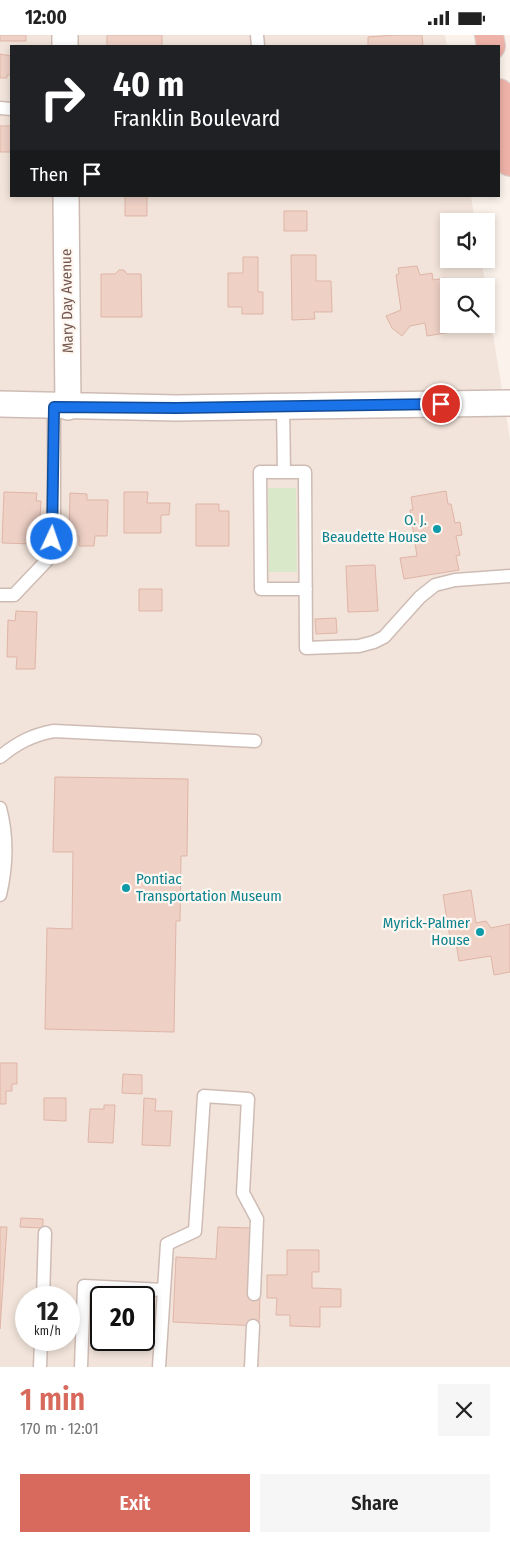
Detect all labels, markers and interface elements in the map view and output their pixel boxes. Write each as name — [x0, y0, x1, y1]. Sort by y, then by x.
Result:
text: 12:00 — [25, 6, 67, 29]
text: 40 m — [113, 63, 184, 105]
icon: right — [30, 65, 95, 130]
text: Franklin Boulevard — [113, 105, 280, 132]
icon: arrive — [78, 160, 106, 188]
text: Then — [30, 163, 68, 186]
map controls — [440, 213, 495, 333]
button: sound — [440, 213, 495, 268]
street label: Mary Day Avenue — [57, 249, 77, 353]
button: search — [440, 278, 495, 333]
pin — [420, 383, 462, 425]
icon: arrive — [427, 390, 455, 418]
place label: O. J. Beaudette House — [322, 511, 427, 546]
position arrow — [25, 512, 77, 564]
marker: O. J. Beaudette House — [431, 523, 443, 535]
place label: Pontiac Transportation Museum — [136, 870, 282, 905]
marker: Pontiac Transportation Museum — [120, 882, 132, 894]
place label: Myrick-Palmer House — [383, 914, 471, 949]
marker: Myrick-Palmer House — [474, 926, 486, 938]
speed limit sign: 20 — [90, 1286, 155, 1351]
text: 12 — [36, 1297, 59, 1327]
text: km/h — [34, 1324, 61, 1338]
text: 1 min — [20, 1382, 85, 1418]
button: close — [438, 1384, 490, 1436]
text: 170 m · 12:01 — [20, 1419, 99, 1438]
button: Exit — [20, 1474, 250, 1532]
button: Share — [260, 1474, 490, 1532]

